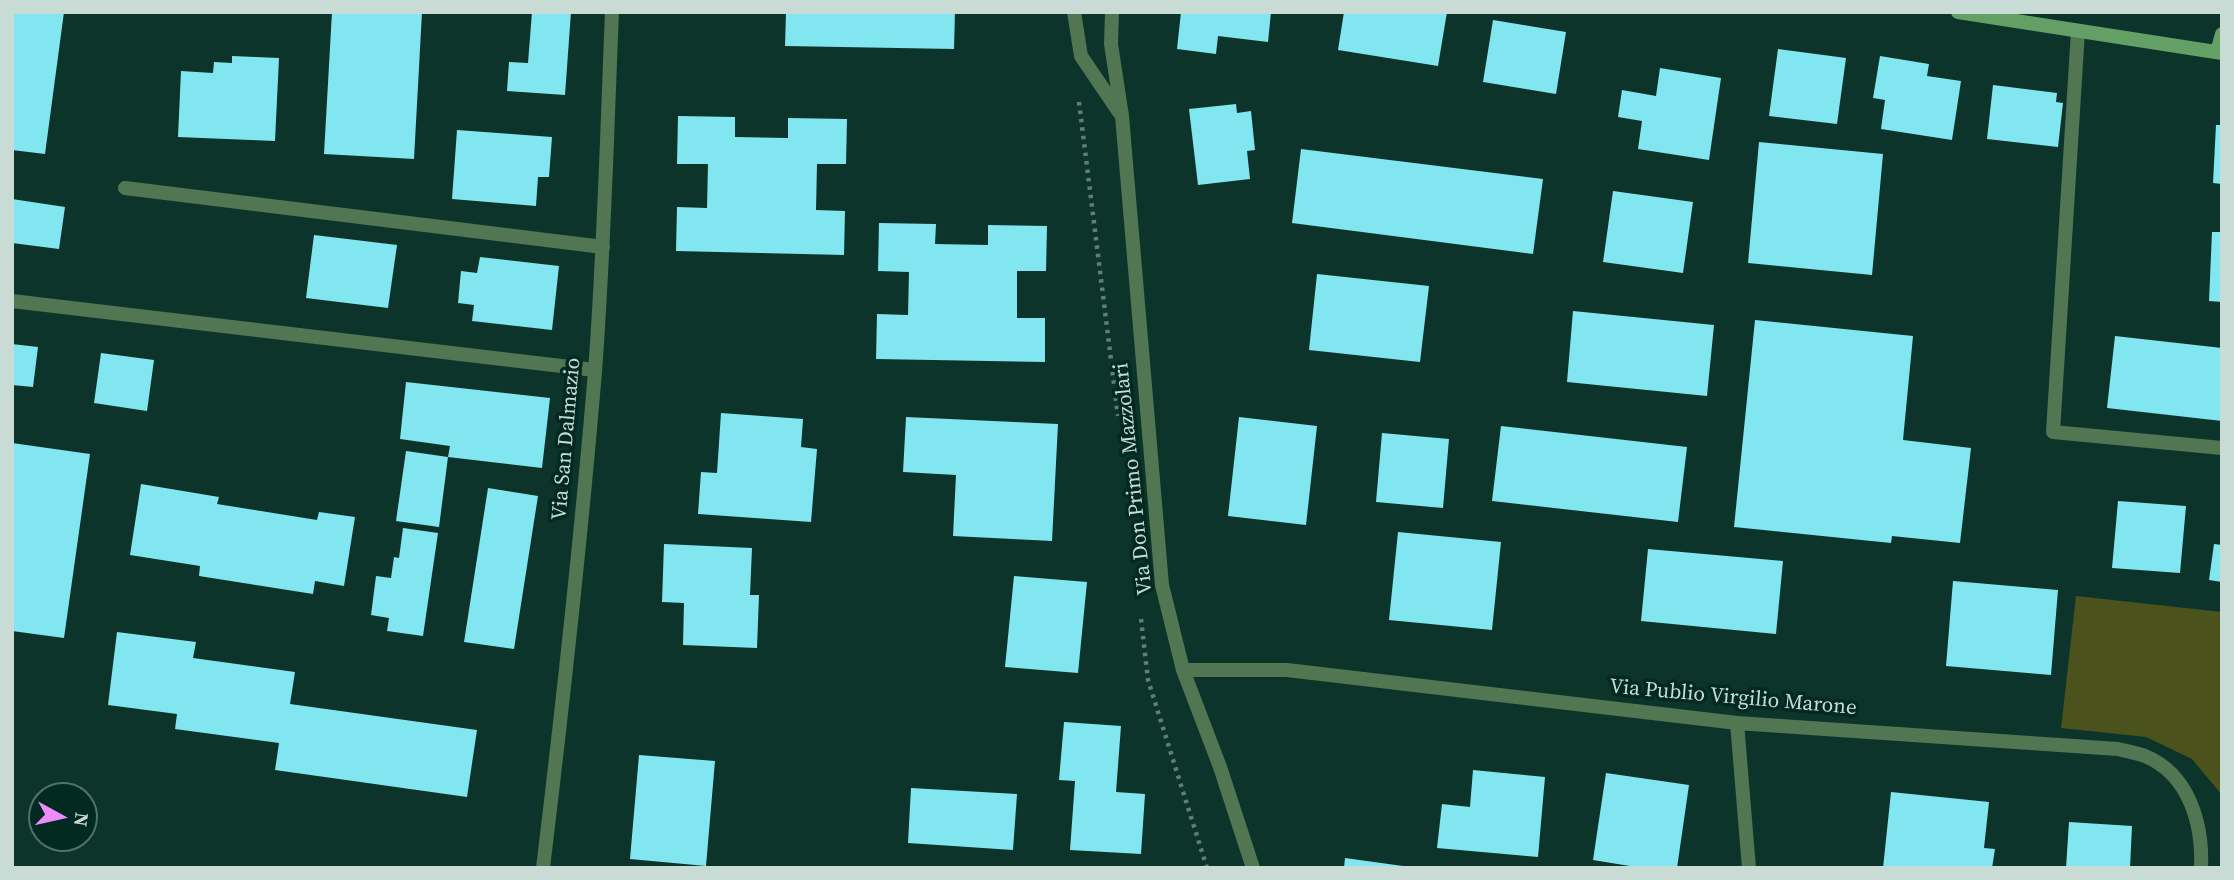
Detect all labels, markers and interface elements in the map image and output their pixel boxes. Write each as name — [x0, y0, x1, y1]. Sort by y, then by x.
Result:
street label: Via San Dalmazio — [547, 357, 587, 521]
street label: Via Don Primo Mazzolari — [1109, 362, 1159, 596]
street label: Via Publio Virgilio Marone — [1608, 675, 1858, 721]
north arrow — [28, 782, 98, 852]
text: N — [68, 811, 96, 828]

